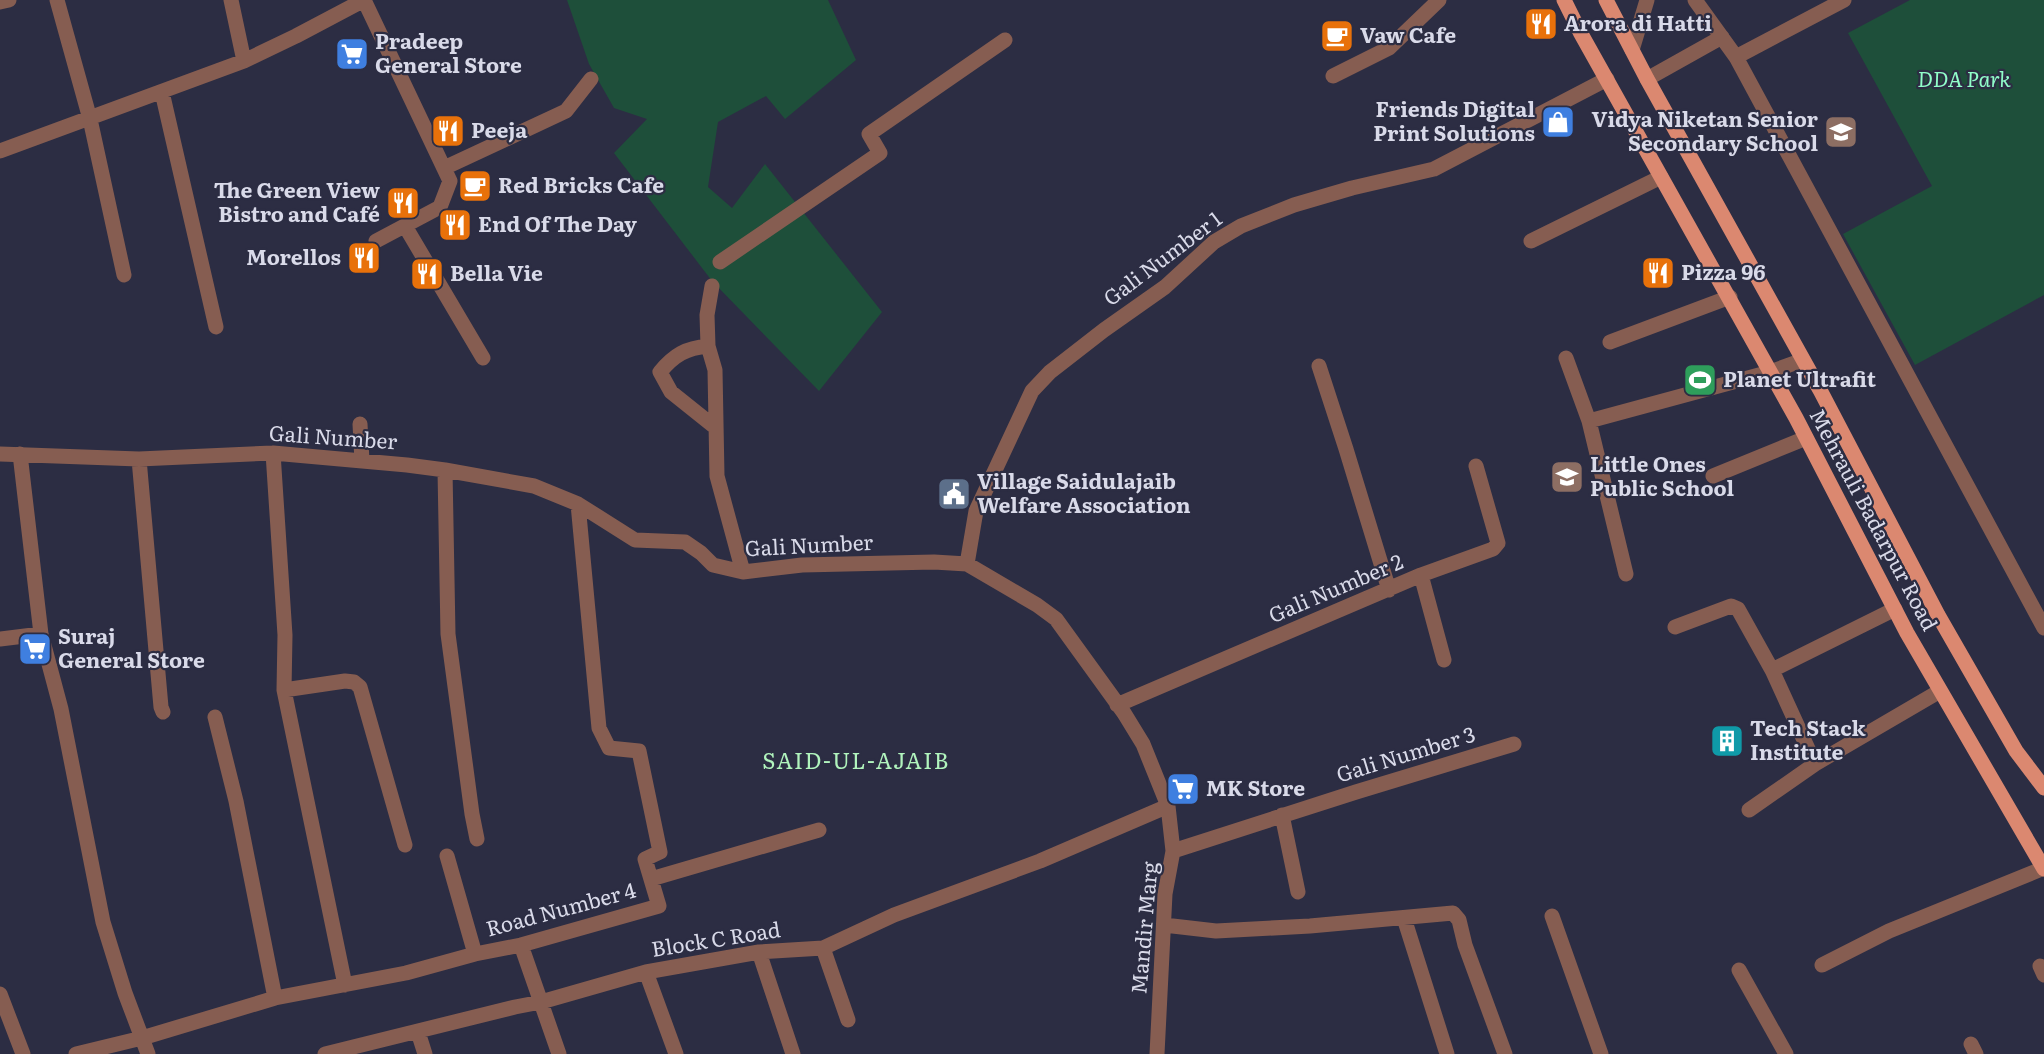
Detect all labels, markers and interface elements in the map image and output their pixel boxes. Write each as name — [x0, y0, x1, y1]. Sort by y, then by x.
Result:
restaurant icon: Arora di Hatti — [1523, 6, 1559, 42]
place label: Arora di Hatti — [1564, 6, 1712, 37]
cafe icon: Vaw Cafe — [1319, 18, 1355, 54]
place label: Vaw Cafe — [1360, 18, 1456, 49]
place label: Pradeep General Store — [375, 24, 522, 79]
supermarket icon: Pradeep General Store — [334, 36, 370, 72]
park label: DDA Park — [1917, 62, 2011, 93]
place label: Friends Digital Print Solutions — [1373, 92, 1535, 147]
place label: Vidya Niketan Senior Secondary School — [1592, 102, 1819, 157]
shop icon: Friends Digital Print Solutions — [1540, 104, 1576, 140]
restaurant icon: Peeja — [430, 113, 466, 149]
place label: Peeja — [471, 113, 528, 144]
school or university icon: Vidya Niketan Senior Secondary School — [1823, 114, 1859, 150]
cafe icon: Red Bricks Cafe — [457, 168, 493, 204]
place label: Red Bricks Cafe — [498, 168, 664, 199]
place label: The Green View Bistro and Café — [214, 173, 380, 228]
restaurant icon: The Green View Bistro and Café — [385, 185, 421, 221]
street label: Gali Number 1 — [1096, 202, 1228, 312]
restaurant icon: End Of The Day — [437, 207, 473, 243]
place label: End Of The Day — [478, 207, 637, 238]
place label: Morellos — [246, 240, 341, 271]
restaurant icon: Morellos — [346, 240, 382, 276]
restaurant icon: Pizza 96 — [1640, 255, 1676, 291]
place label: Pizza 96 — [1681, 255, 1766, 286]
restaurant icon: Bella Vie — [409, 256, 445, 292]
place label: Bella Vie — [450, 256, 543, 287]
sports icon: Planet Ultrafit — [1682, 362, 1718, 398]
place label: Planet Ultrafit — [1723, 362, 1877, 393]
street label: Mehrauli Badarpur Road — [1803, 402, 1947, 635]
street label: Gali Number — [268, 416, 398, 455]
place label: Little Ones Public School — [1590, 447, 1735, 502]
school or university icon: Little Ones Public School — [1549, 459, 1585, 495]
place label: Village Saidulajaib Welfare Association — [977, 464, 1191, 519]
public building icon: Village Saidulajaib Welfare Association — [936, 476, 972, 512]
street label: Gali Number — [744, 525, 874, 562]
street label: Gali Number 2 — [1263, 544, 1407, 629]
place label: Suraj General Store — [58, 619, 205, 674]
supermarket icon: Suraj General Store — [17, 631, 53, 667]
place label: Tech Stack Institute — [1750, 711, 1867, 766]
street label: Gali Number 3 — [1332, 717, 1479, 788]
building icon: Tech Stack Institute — [1709, 723, 1745, 759]
district label: SAID-UL-AJAIB — [762, 743, 950, 776]
supermarket icon: MK Store — [1165, 771, 1201, 807]
place label: MK Store — [1206, 771, 1305, 802]
street label: Mandir Marg — [1121, 860, 1164, 995]
street label: Road Number 4 — [482, 873, 639, 942]
street label: Block C Road — [649, 912, 782, 963]

